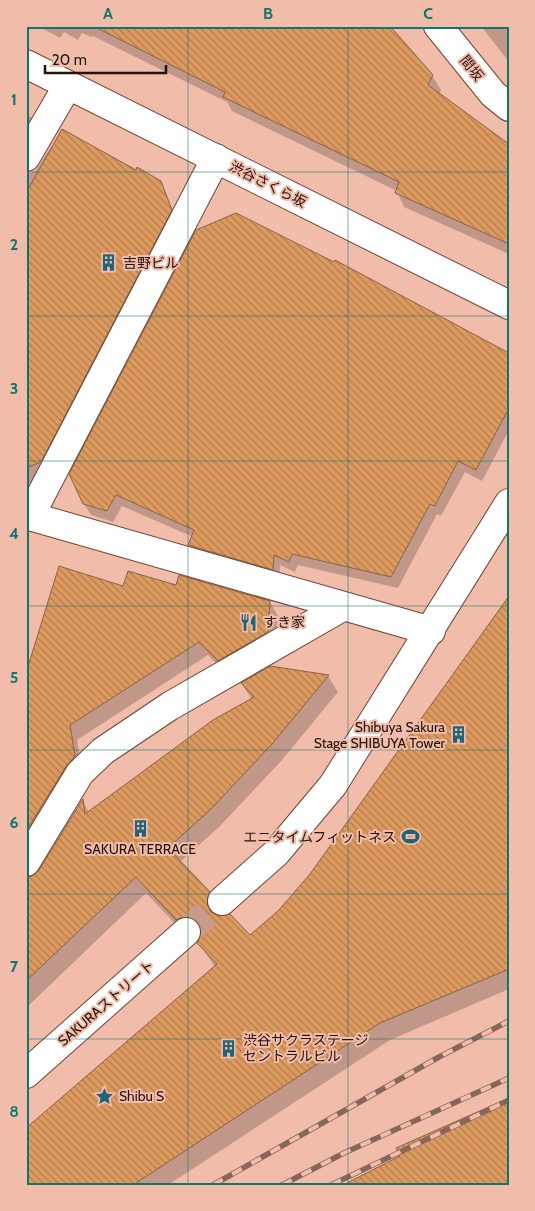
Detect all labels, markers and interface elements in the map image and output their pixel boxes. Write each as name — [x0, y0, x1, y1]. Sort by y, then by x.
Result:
text: A — [103, 4, 113, 23]
text: B — [263, 4, 273, 23]
text: C — [423, 4, 433, 23]
scale bar — [45, 42, 166, 74]
text: 20 m — [52, 51, 87, 69]
street label: 間坂 — [456, 51, 488, 85]
text: 1 — [11, 90, 17, 109]
street label: 渋谷さくら坂 — [226, 157, 310, 211]
text: 2 — [10, 235, 18, 254]
building icon: 吉野ビル — [99, 253, 119, 273]
place label: 吉野ビル — [123, 254, 179, 272]
text: 3 — [10, 379, 18, 398]
text: 4 — [9, 524, 19, 543]
restaurant icon: すき家 — [239, 612, 259, 632]
place label: すき家 — [263, 613, 305, 631]
text: 5 — [10, 668, 18, 687]
place label: Shibuya Sakura Stage SHIBUYA Tower — [314, 718, 446, 752]
building icon: Shibuya Sakura Stage SHIBUYA Tower — [449, 725, 469, 745]
text: 6 — [10, 813, 19, 832]
building icon: SAKURA TERRACE — [130, 819, 150, 839]
sports icon: エニタイムフィットネス — [400, 827, 420, 847]
place label: エニタイムフィットネス — [243, 828, 396, 846]
place label: SAKURA TERRACE — [84, 840, 196, 858]
street label: SAKURAストリート — [54, 956, 158, 1050]
text: 7 — [10, 957, 19, 976]
place label: 渋谷サクラステージ セントラルビル — [243, 1031, 368, 1065]
building icon: 渋谷サクラステージ セントラルビル — [219, 1038, 239, 1058]
place icon: Shibu S — [95, 1086, 115, 1106]
place label: Shibu S — [119, 1087, 164, 1105]
text: 8 — [9, 1102, 19, 1121]

